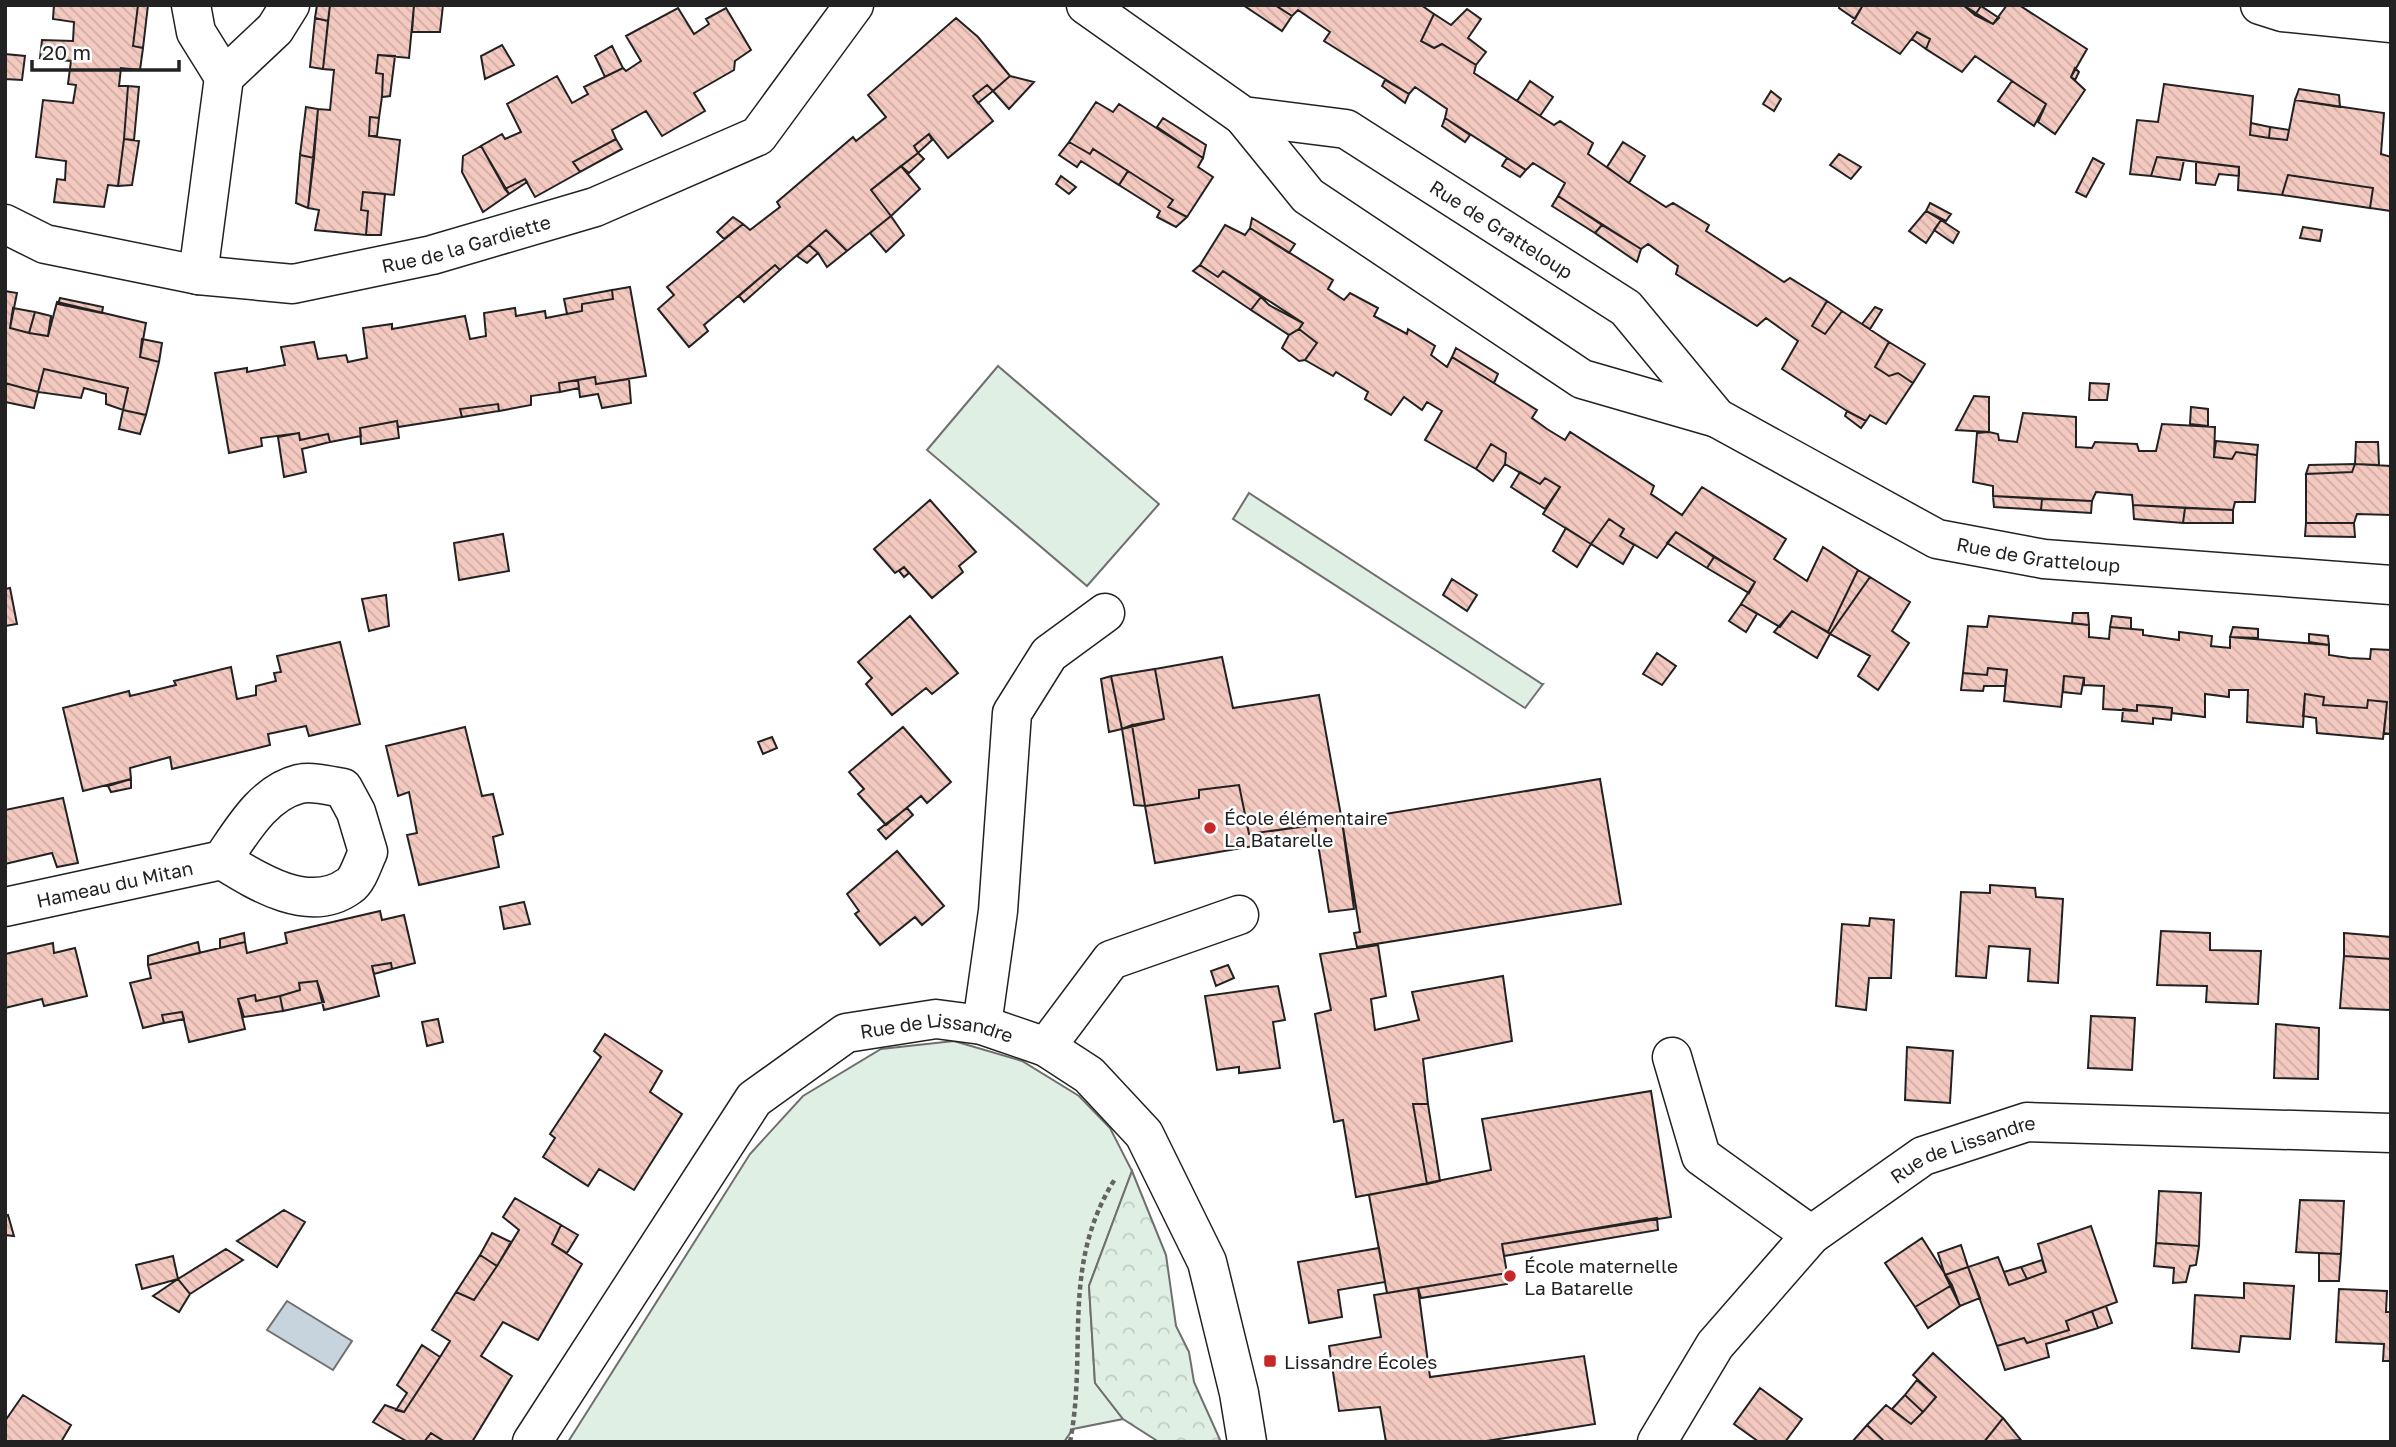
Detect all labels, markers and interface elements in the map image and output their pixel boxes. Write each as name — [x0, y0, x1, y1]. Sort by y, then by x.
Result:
scale bar — [32, 28, 178, 72]
text: 20 m — [42, 39, 91, 65]
street label: Rue de Gratteloup — [1426, 174, 1578, 283]
street label: Rue de la Gardiette — [379, 209, 553, 277]
street label: Rue de Gratteloup — [1955, 531, 2121, 576]
place label: École élémentaire La Batarelle — [1224, 806, 1388, 851]
marker: École élémentaire La Batarelle — [1202, 820, 1218, 836]
street label: Hameau du Mitan — [34, 855, 195, 911]
street label: Rue de Lissandre — [858, 1007, 1017, 1046]
street label: Rue de Lissandre — [1885, 1110, 2036, 1187]
place label: École maternelle La Batarelle — [1524, 1254, 1678, 1299]
marker: École maternelle La Batarelle — [1502, 1268, 1518, 1284]
place label: Lissandre Écoles — [1284, 1350, 1437, 1373]
marker: Lissandre Écoles — [1262, 1353, 1278, 1369]

